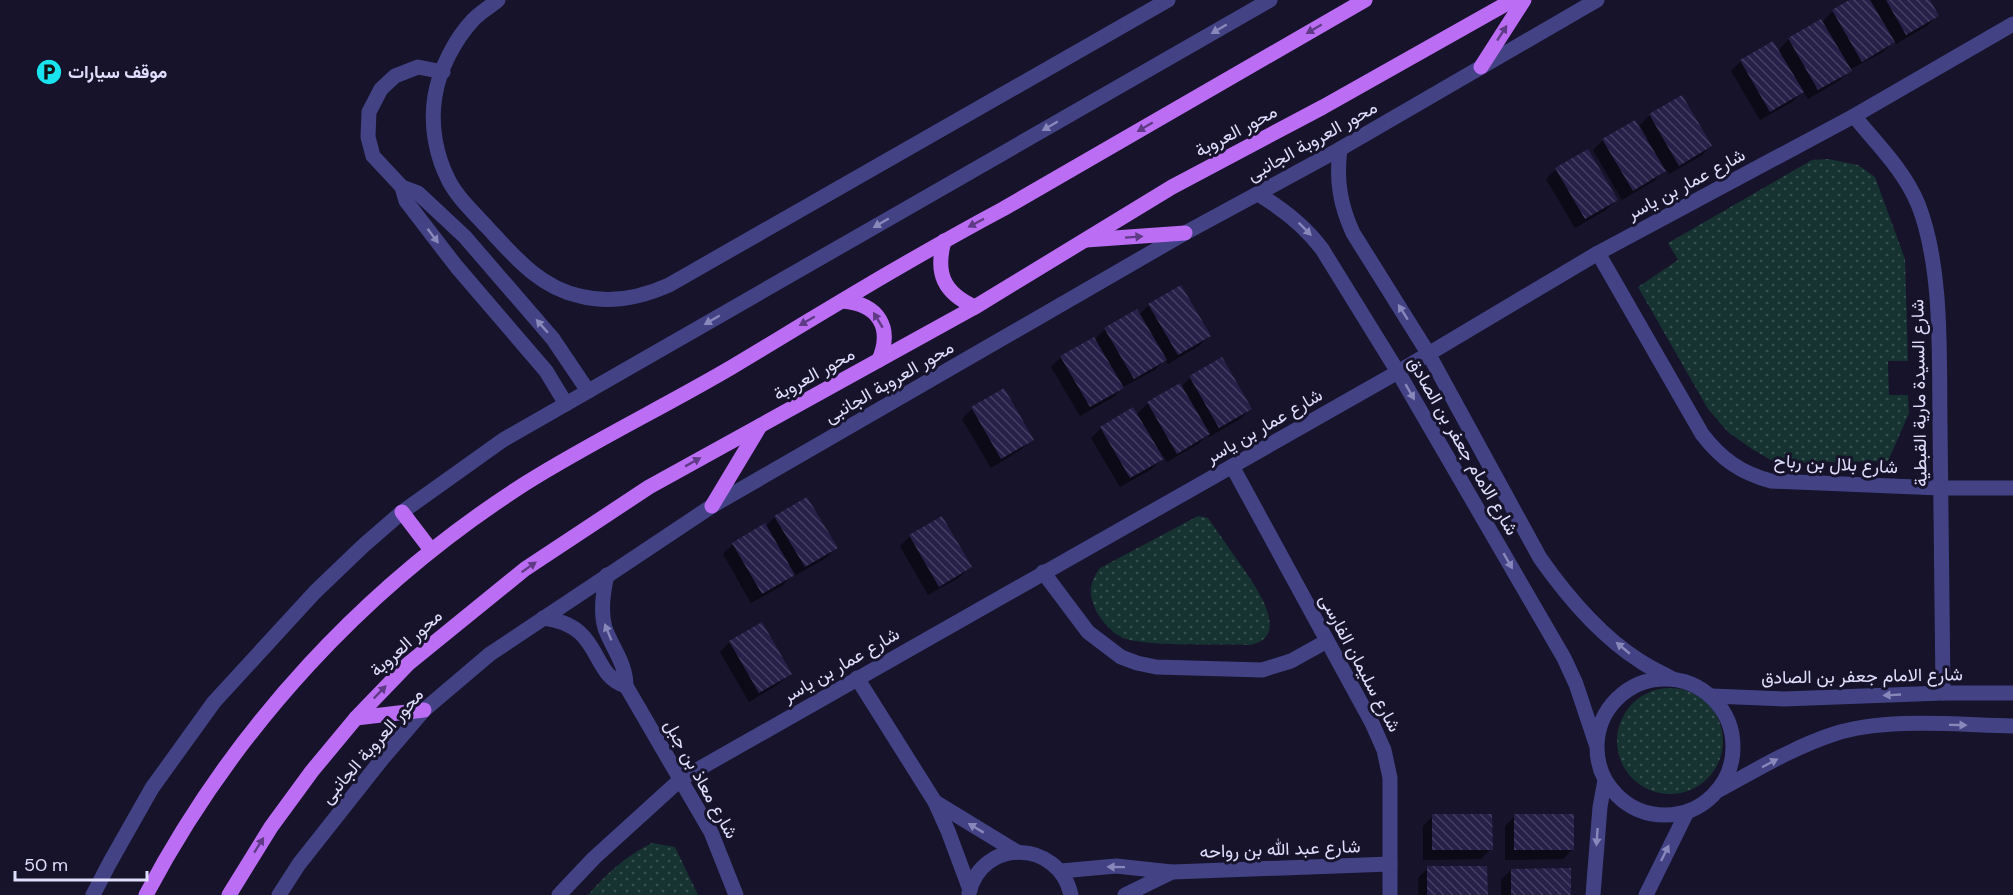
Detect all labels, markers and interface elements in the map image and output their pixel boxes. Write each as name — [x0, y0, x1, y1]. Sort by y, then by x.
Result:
one-way arrow — [1211, 24, 1228, 34]
one-way arrow — [1305, 24, 1322, 34]
one-way arrow — [1497, 25, 1508, 41]
parking icon: موقف سيارات — [34, 57, 64, 87]
place label: موقف سيارات — [68, 60, 168, 84]
street label: محور العروبة الجانبى — [1242, 95, 1382, 187]
street label: محور العروبة — [1191, 99, 1281, 163]
one-way arrow — [1041, 121, 1058, 131]
one-way arrow — [1137, 121, 1154, 131]
street label: شارع عمار بن ياسر — [1622, 143, 1749, 226]
one-way arrow — [872, 218, 889, 228]
one-way arrow — [967, 218, 984, 228]
one-way arrow — [1298, 221, 1312, 236]
one-way arrow — [426, 228, 439, 244]
one-way arrow — [1124, 232, 1143, 241]
street label: شارع السيدة مارية القبطية — [1905, 299, 1933, 487]
one-way arrow — [1397, 304, 1408, 320]
one-way arrow — [872, 312, 883, 328]
one-way arrow — [703, 315, 720, 325]
one-way arrow — [798, 316, 815, 326]
one-way arrow — [536, 319, 549, 334]
street label: محور العروبة الجانبى — [820, 335, 958, 429]
street label: محور العروبة — [769, 342, 859, 406]
street label: شارع الامام جعفر بن الصادق — [1402, 353, 1524, 539]
street label: شارع عمار بن ياسر — [1200, 383, 1327, 470]
one-way arrow — [1405, 384, 1415, 401]
street label: شارع بلال بن رباح — [1773, 449, 1899, 479]
one-way arrow — [685, 457, 702, 467]
one-way arrow — [1502, 553, 1513, 569]
one-way arrow — [520, 561, 536, 573]
street label: شارع سليمان الفارسى — [1313, 590, 1407, 736]
street label: محور العروبة — [365, 604, 447, 682]
street label: شارع عمار بن ياسر — [777, 622, 904, 709]
one-way arrow — [603, 623, 612, 641]
one-way arrow — [1616, 642, 1631, 655]
street label: شارع الامام جعفر بن الصادق — [1761, 662, 1963, 690]
street label: محور العروبة الجانبى — [315, 683, 429, 809]
one-way arrow — [373, 686, 387, 700]
one-way arrow — [1882, 691, 1901, 700]
street label: شارع معاذ بن جبل — [658, 715, 744, 843]
one-way arrow — [1949, 720, 1968, 730]
one-way arrow — [1762, 758, 1779, 768]
one-way arrow — [968, 822, 984, 833]
one-way arrow — [1593, 828, 1602, 847]
street label: شارع عبد الله بن رواحه — [1199, 834, 1361, 864]
one-way arrow — [254, 837, 265, 853]
scale bar — [15, 844, 147, 882]
one-way arrow — [1660, 844, 1670, 862]
text: 50 m — [24, 853, 68, 877]
one-way arrow — [1107, 862, 1126, 871]

